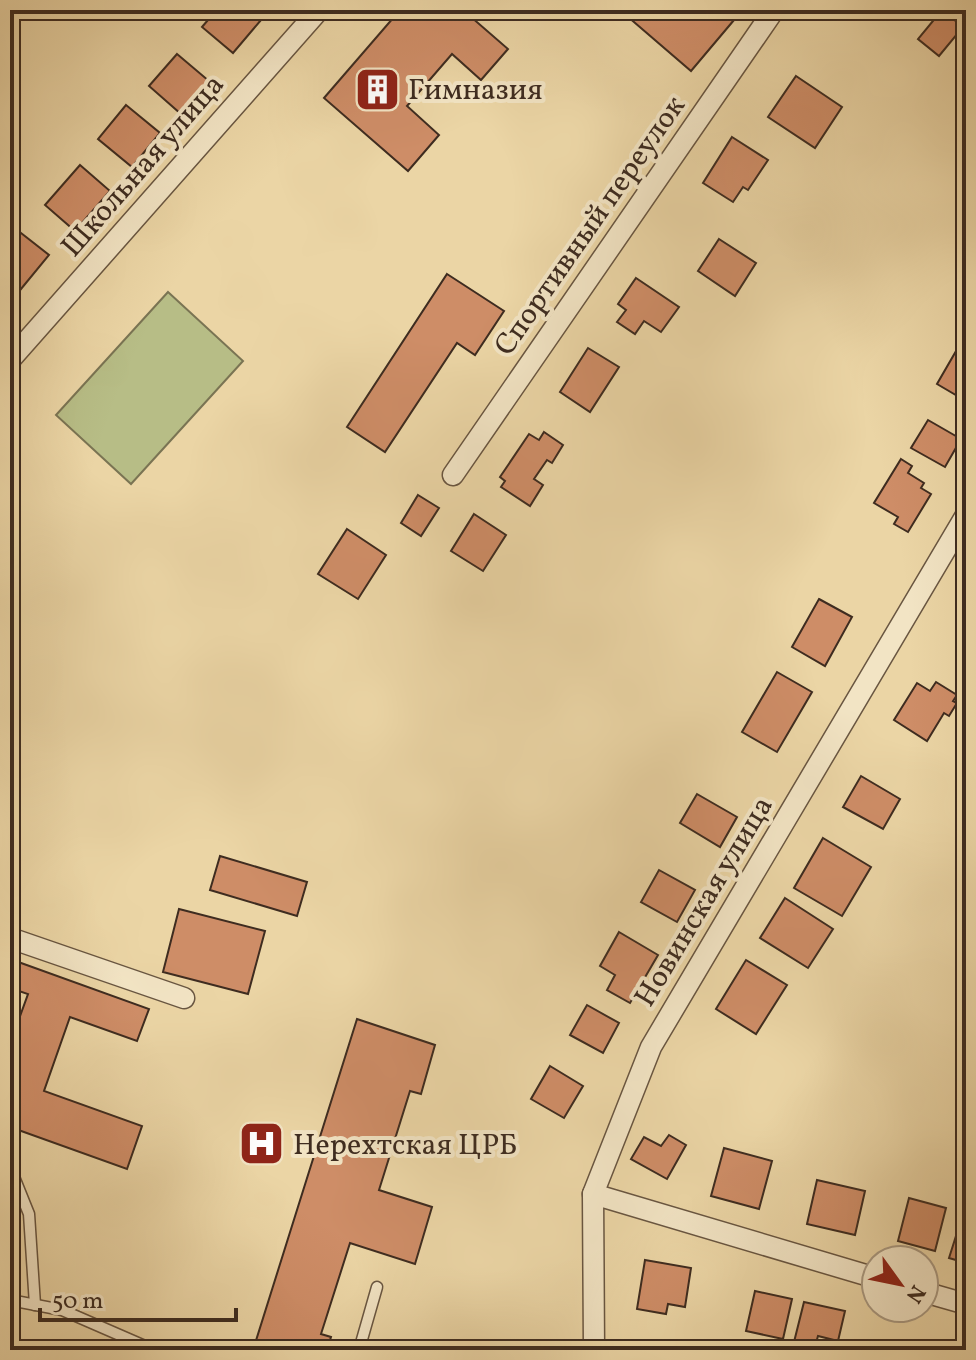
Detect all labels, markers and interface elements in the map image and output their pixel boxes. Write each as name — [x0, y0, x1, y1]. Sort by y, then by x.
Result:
building icon: Гимназия — [353, 65, 401, 113]
street label: Школьная улица — [52, 66, 235, 267]
place label: Гимназия — [408, 70, 543, 112]
street label: Спортивный переулок — [485, 88, 696, 365]
street label: Новинская улица — [625, 789, 784, 1015]
hospital icon: Нерехтская ЦРБ — [238, 1120, 286, 1168]
place label: Нерехтская ЦРБ — [293, 1125, 518, 1167]
north arrow — [860, 1244, 940, 1324]
scale bar — [40, 1272, 236, 1322]
text: N — [897, 1278, 932, 1309]
text: 50 m — [52, 1285, 104, 1319]

